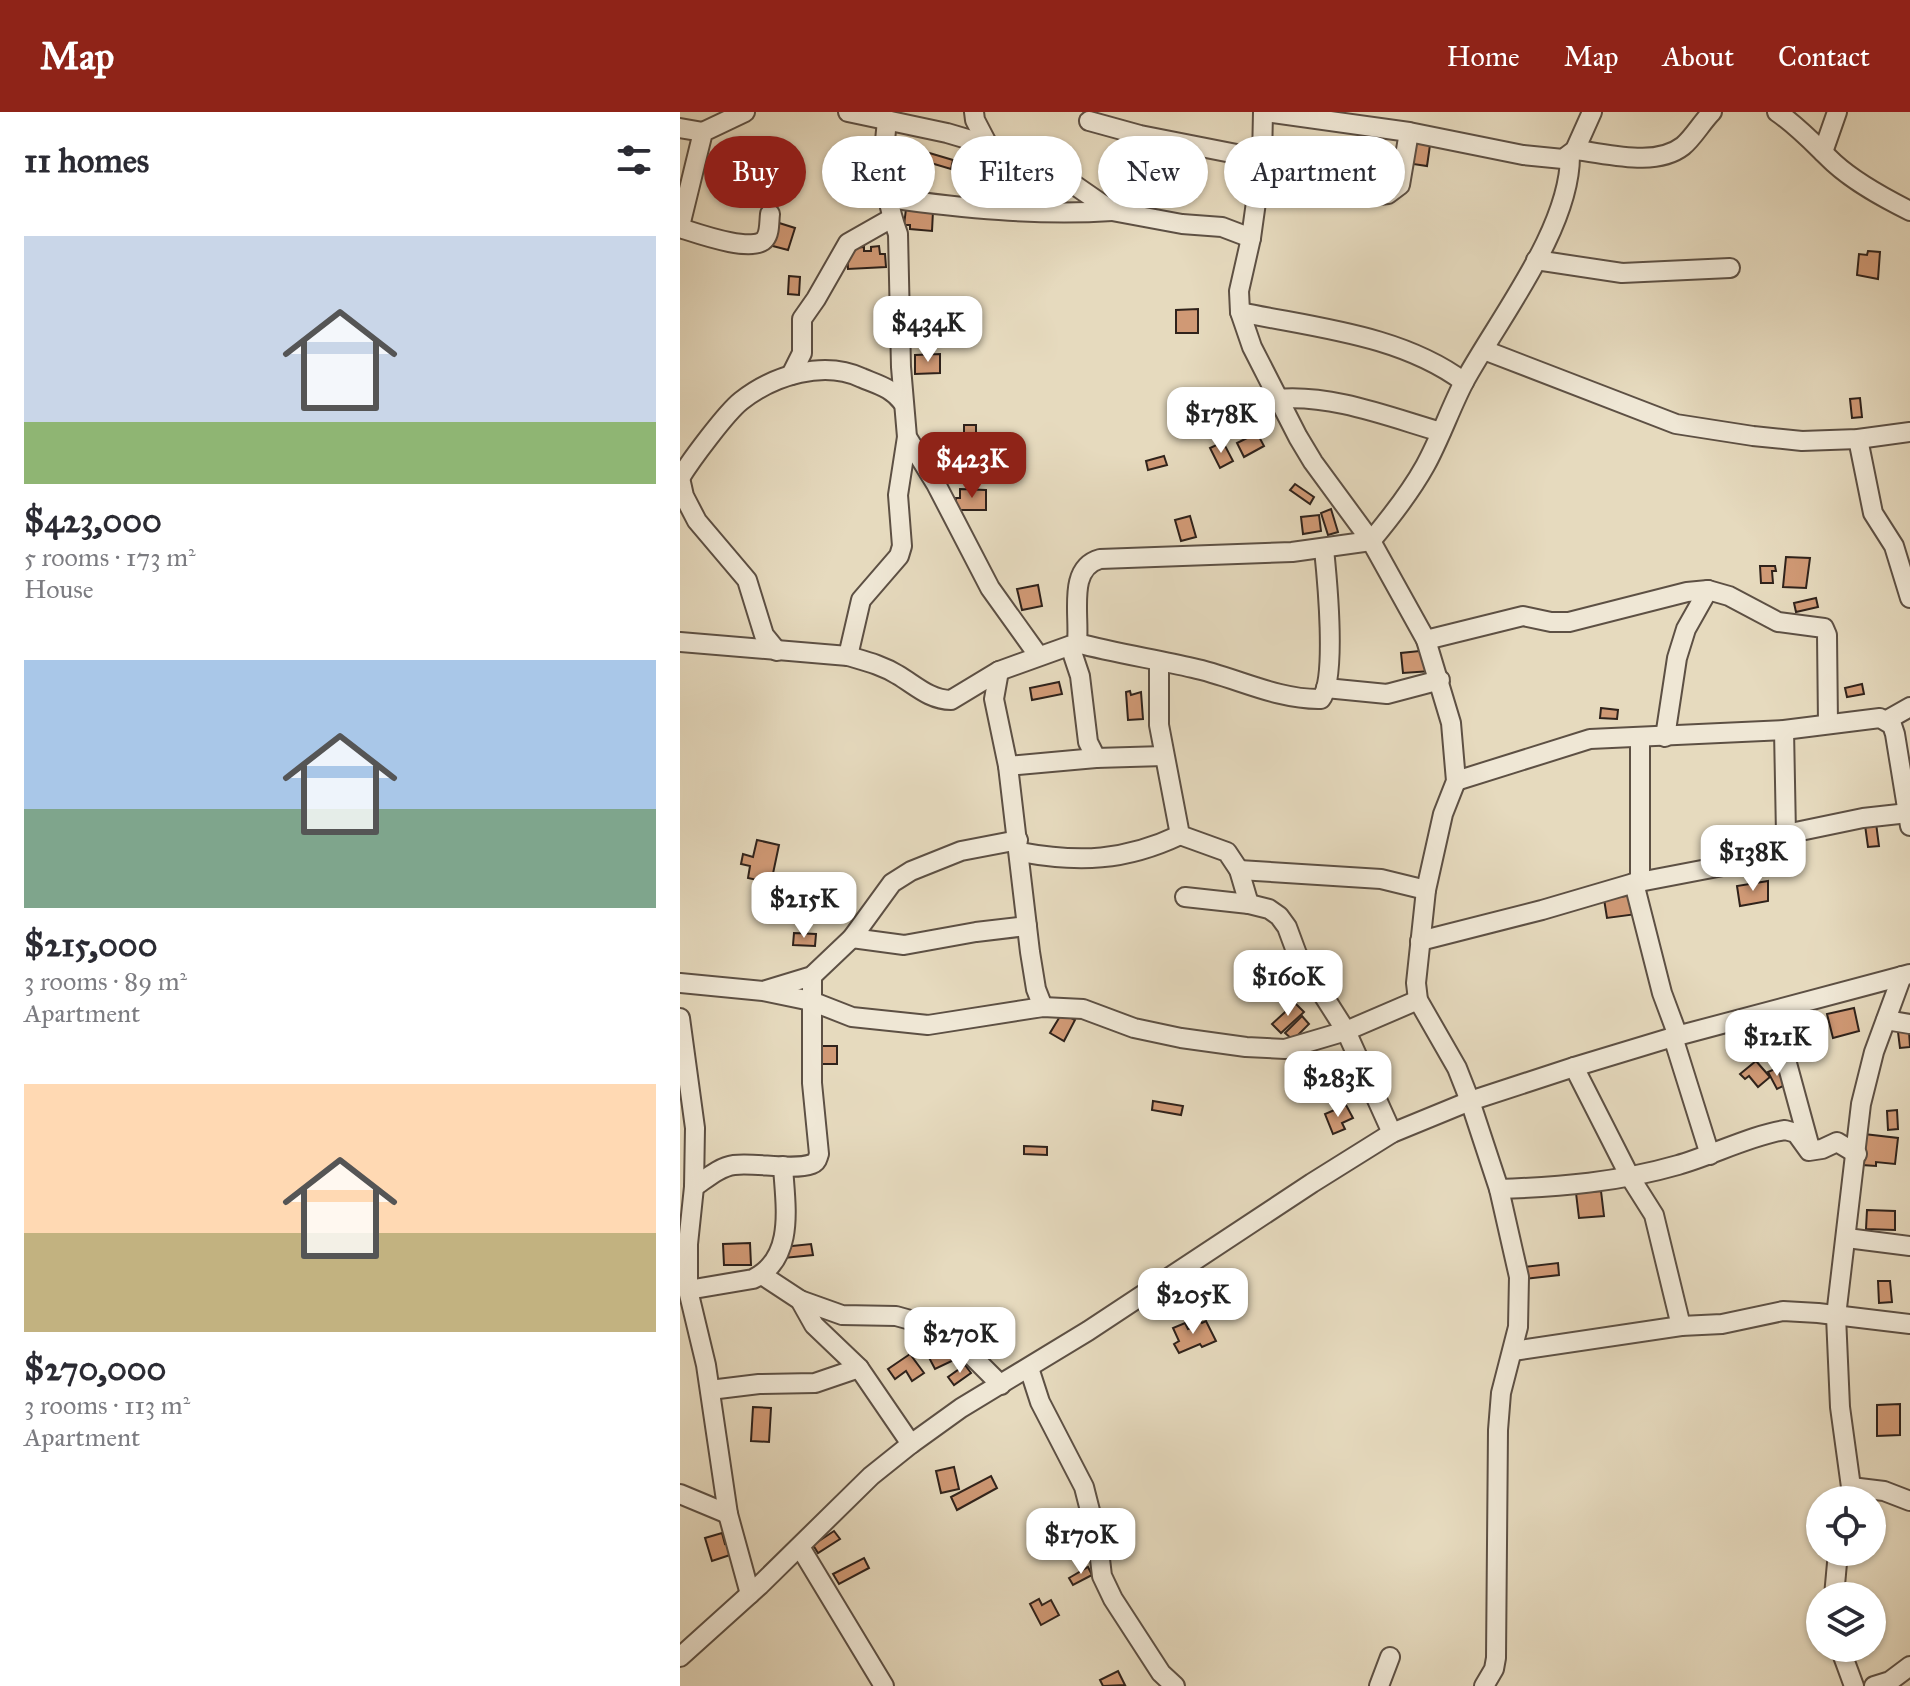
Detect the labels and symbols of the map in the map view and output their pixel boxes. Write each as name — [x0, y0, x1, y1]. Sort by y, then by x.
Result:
pin: $434K — [872, 296, 984, 364]
pin: $178K — [1165, 387, 1277, 455]
pin: $423K — [916, 432, 1028, 500]
pin: $138K — [1697, 825, 1809, 893]
pin: $215K — [748, 872, 860, 940]
pin: $160K — [1232, 950, 1344, 1018]
pin: $121K — [1721, 1010, 1833, 1078]
pin: $283K — [1282, 1051, 1394, 1119]
pin: $205K — [1137, 1268, 1249, 1336]
pin: $270K — [904, 1307, 1016, 1375]
pin: $170K — [1025, 1508, 1137, 1576]

